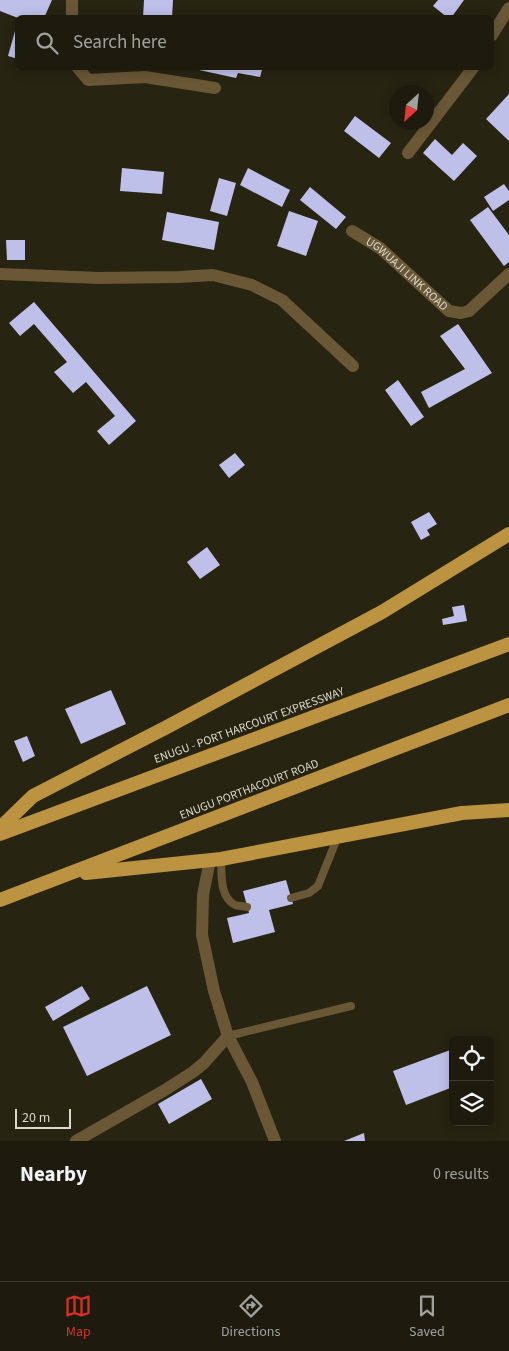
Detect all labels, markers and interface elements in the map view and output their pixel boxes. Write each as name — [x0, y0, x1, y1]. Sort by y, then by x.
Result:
search box — [15, 15, 494, 70]
icon: search — [33, 29, 61, 57]
text: Search here — [73, 29, 167, 56]
north arrow — [389, 85, 434, 130]
street label: UGWUAJI LINK ROAD — [362, 233, 452, 315]
street label: ENUGU - PORT HARCOURT EXPRESSWAY — [152, 683, 347, 768]
street label: ENUGU PORTHACOURT ROAD — [177, 755, 321, 824]
map controls — [449, 1036, 494, 1126]
button: locate — [449, 1036, 494, 1081]
button: layers — [449, 1081, 494, 1126]
scale bar — [15, 1106, 71, 1129]
text: 20 m — [22, 1108, 50, 1128]
text: Nearby — [20, 1159, 87, 1189]
text: 0 results — [433, 1163, 489, 1185]
tab: Map — [64, 1292, 92, 1342]
tab: Directions — [221, 1292, 280, 1342]
tab: Saved — [409, 1292, 445, 1342]

